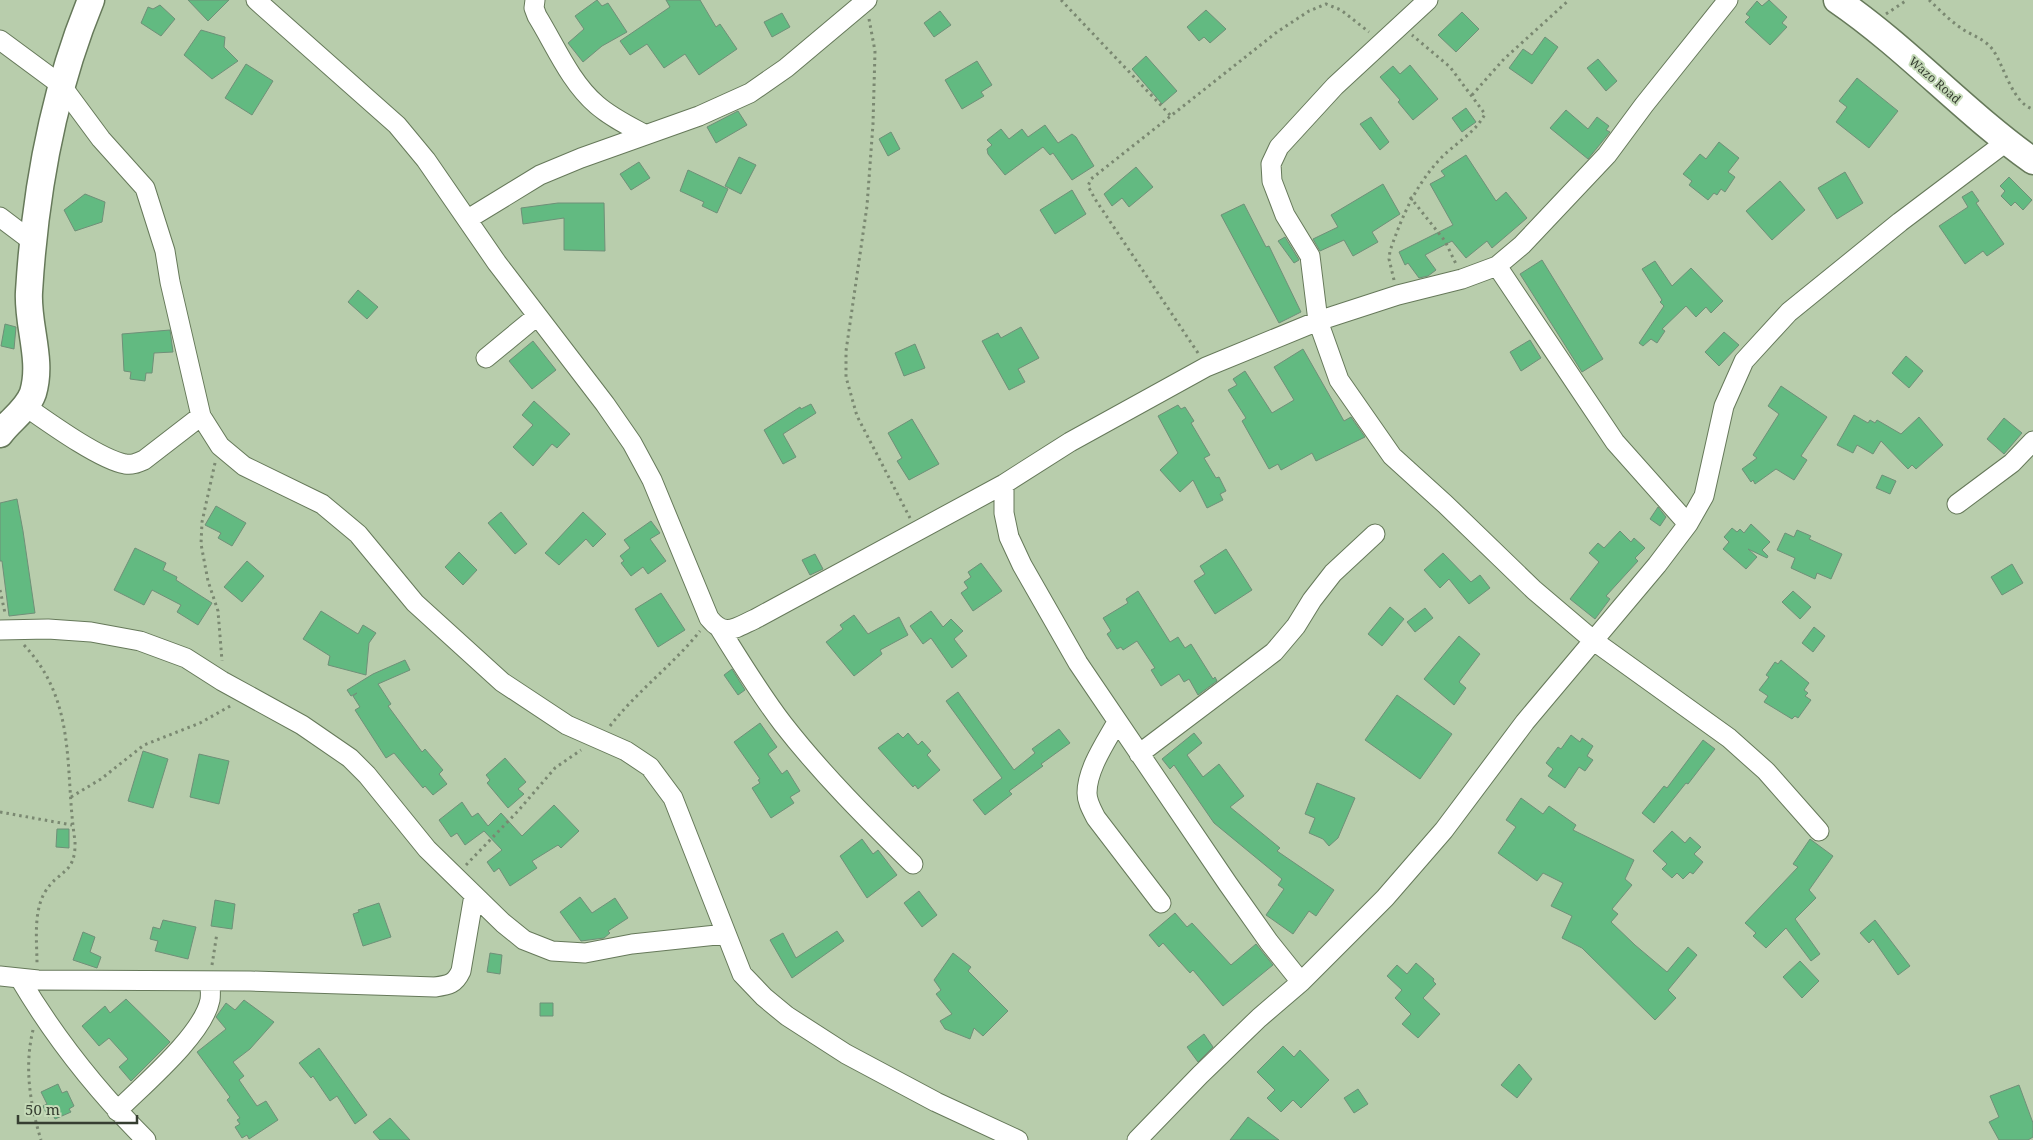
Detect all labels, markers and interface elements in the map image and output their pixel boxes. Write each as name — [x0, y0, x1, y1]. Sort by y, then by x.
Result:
street label: Wazo Road — [1905, 53, 1965, 108]
scale bar — [18, 1092, 136, 1124]
text: 50 m — [25, 1099, 60, 1119]

